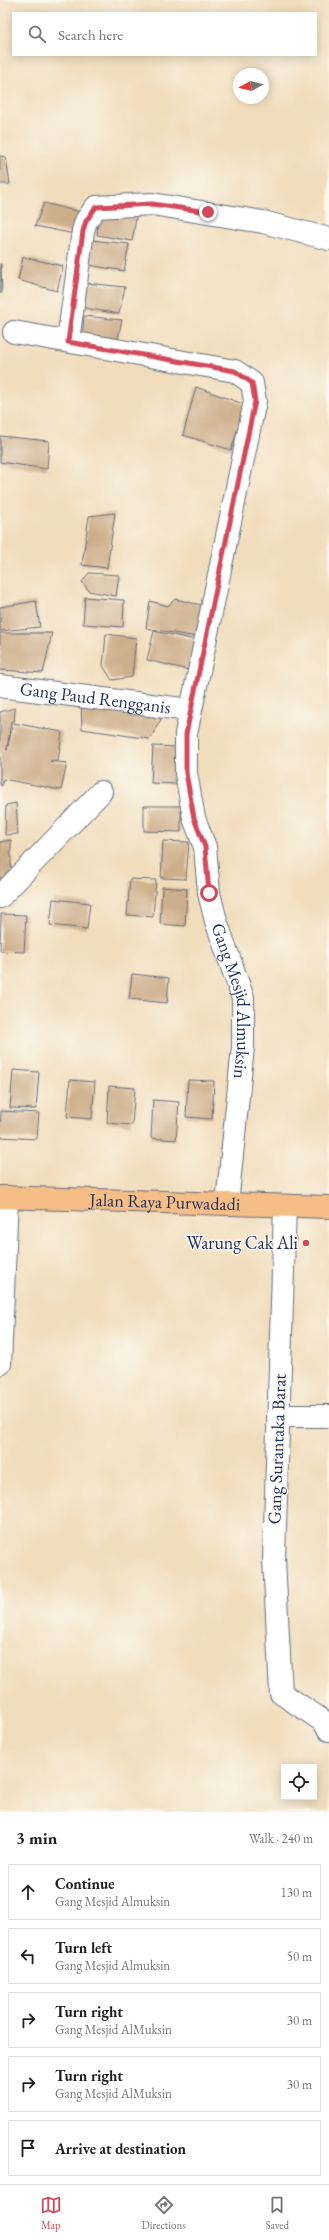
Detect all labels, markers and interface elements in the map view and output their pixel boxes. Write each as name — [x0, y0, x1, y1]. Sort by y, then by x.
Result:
search box — [12, 12, 317, 56]
icon: search — [26, 23, 48, 45]
text: Search here — [58, 25, 123, 44]
north arrow — [233, 68, 269, 104]
route end — [199, 203, 217, 221]
street label: Gang Paud Rengganis — [19, 677, 172, 718]
route start — [200, 884, 218, 902]
street label: Gang Mesjid Almuksin — [207, 920, 255, 1081]
street label: Jalan Raya Purwadadi — [87, 1188, 241, 1215]
place label: Warung Cak Ali — [187, 1231, 299, 1254]
marker: Warung Cak Ali — [301, 1238, 311, 1248]
street label: Gang Surantaka Barat — [262, 1373, 291, 1525]
map controls — [281, 1764, 317, 1800]
button: locate — [281, 1764, 317, 1800]
text: 3 min — [16, 1827, 57, 1849]
text: Walk · 240 m — [249, 1830, 313, 1847]
text: Continue — [55, 1874, 115, 1893]
icon: ahead — [17, 1881, 39, 1903]
text: 130 m — [281, 1884, 312, 1901]
text: Gang Mesjid Almuksin — [55, 1893, 170, 1910]
text: Turn left — [55, 1938, 112, 1957]
icon: left — [17, 1945, 39, 1967]
text: 50 m — [287, 1948, 312, 1965]
text: Gang Mesjid Almuksin — [55, 1957, 170, 1974]
text: Turn right — [55, 2002, 123, 2021]
icon: right — [17, 2009, 39, 2031]
text: 30 m — [287, 2012, 312, 2029]
text: Gang Mesjid AlMuksin — [55, 2021, 172, 2038]
text: Turn right — [55, 2066, 123, 2085]
icon: right — [17, 2073, 39, 2095]
text: 30 m — [287, 2076, 312, 2093]
text: Gang Mesjid AlMuksin — [55, 2085, 172, 2102]
icon: arrive — [17, 2137, 39, 2159]
text: Arrive at destination — [55, 2139, 186, 2158]
tab: Map — [40, 2194, 62, 2232]
tab: Directions — [142, 2194, 186, 2232]
tab: Saved — [266, 2194, 289, 2232]

